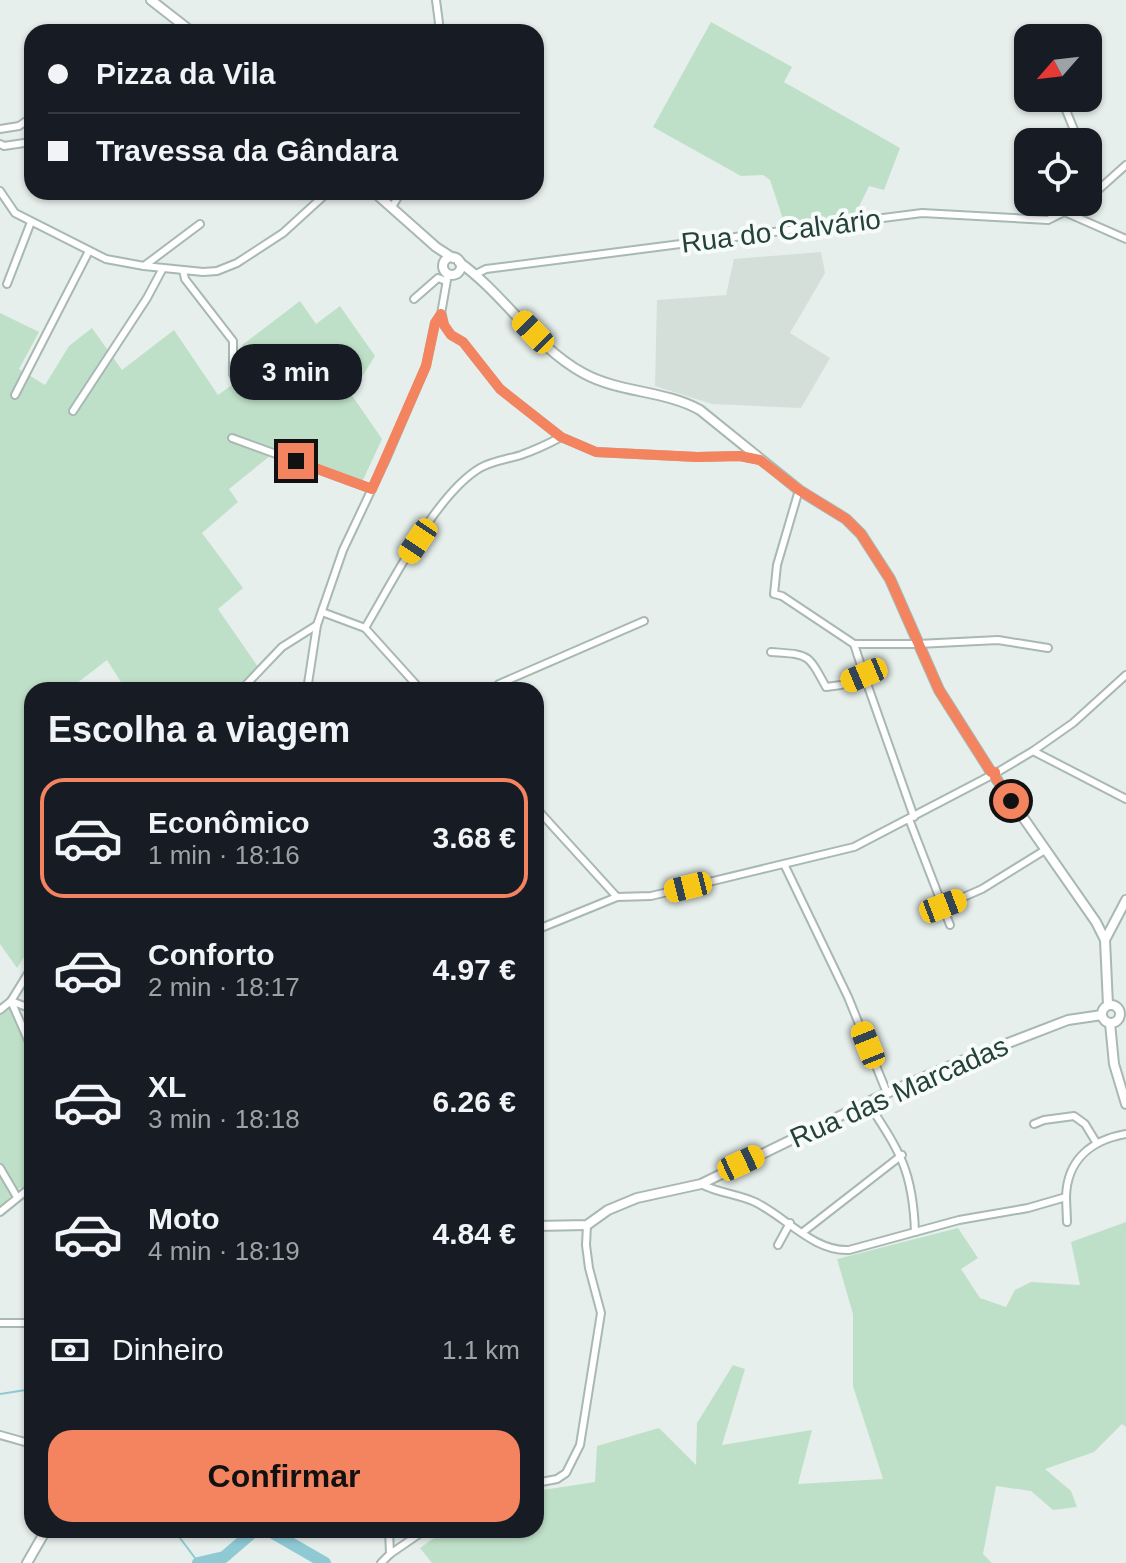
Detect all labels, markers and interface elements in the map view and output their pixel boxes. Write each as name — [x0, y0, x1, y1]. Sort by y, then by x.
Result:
north arrow — [1014, 24, 1102, 112]
map controls — [1014, 24, 1102, 216]
text: Pizza da Vila — [96, 57, 276, 90]
button: locate — [1014, 128, 1102, 216]
text: Travessa da Gândara — [96, 134, 398, 167]
street label: Rua do Calvário — [679, 203, 883, 259]
car — [508, 306, 558, 358]
callout: 3 min — [230, 345, 362, 401]
text: 3 min — [262, 357, 330, 387]
route end — [278, 443, 314, 479]
car — [395, 514, 441, 568]
car — [837, 655, 891, 695]
text: Escolha a viagem — [48, 709, 350, 750]
route start — [993, 783, 1029, 819]
icon: car — [52, 802, 124, 874]
text: Econômico — [148, 806, 310, 839]
text: 3.68 € — [433, 821, 516, 854]
text: 1 min · 18:16 — [148, 840, 300, 870]
car — [662, 870, 714, 904]
car — [916, 886, 970, 926]
icon: car — [52, 934, 124, 1006]
text: Conforto — [148, 938, 275, 971]
text: 4.97 € — [433, 953, 516, 986]
text: 2 min · 18:17 — [148, 972, 300, 1002]
car — [848, 1018, 888, 1072]
street label: Rua das Marcadas — [785, 1030, 1013, 1154]
icon: car — [52, 1066, 124, 1138]
text: XL — [148, 1070, 186, 1103]
text: 6.26 € — [433, 1085, 516, 1118]
text: 3 min · 18:18 — [148, 1104, 300, 1134]
car — [714, 1142, 768, 1184]
icon: car — [52, 1198, 124, 1270]
text: Moto — [148, 1202, 220, 1235]
text: 4.84 € — [433, 1217, 516, 1250]
text: 4 min · 18:19 — [148, 1236, 300, 1266]
icon: cash — [48, 1328, 92, 1372]
text: Dinheiro — [112, 1333, 224, 1366]
text: 1.1 km — [442, 1335, 520, 1365]
button: Confirmar — [48, 1430, 520, 1522]

